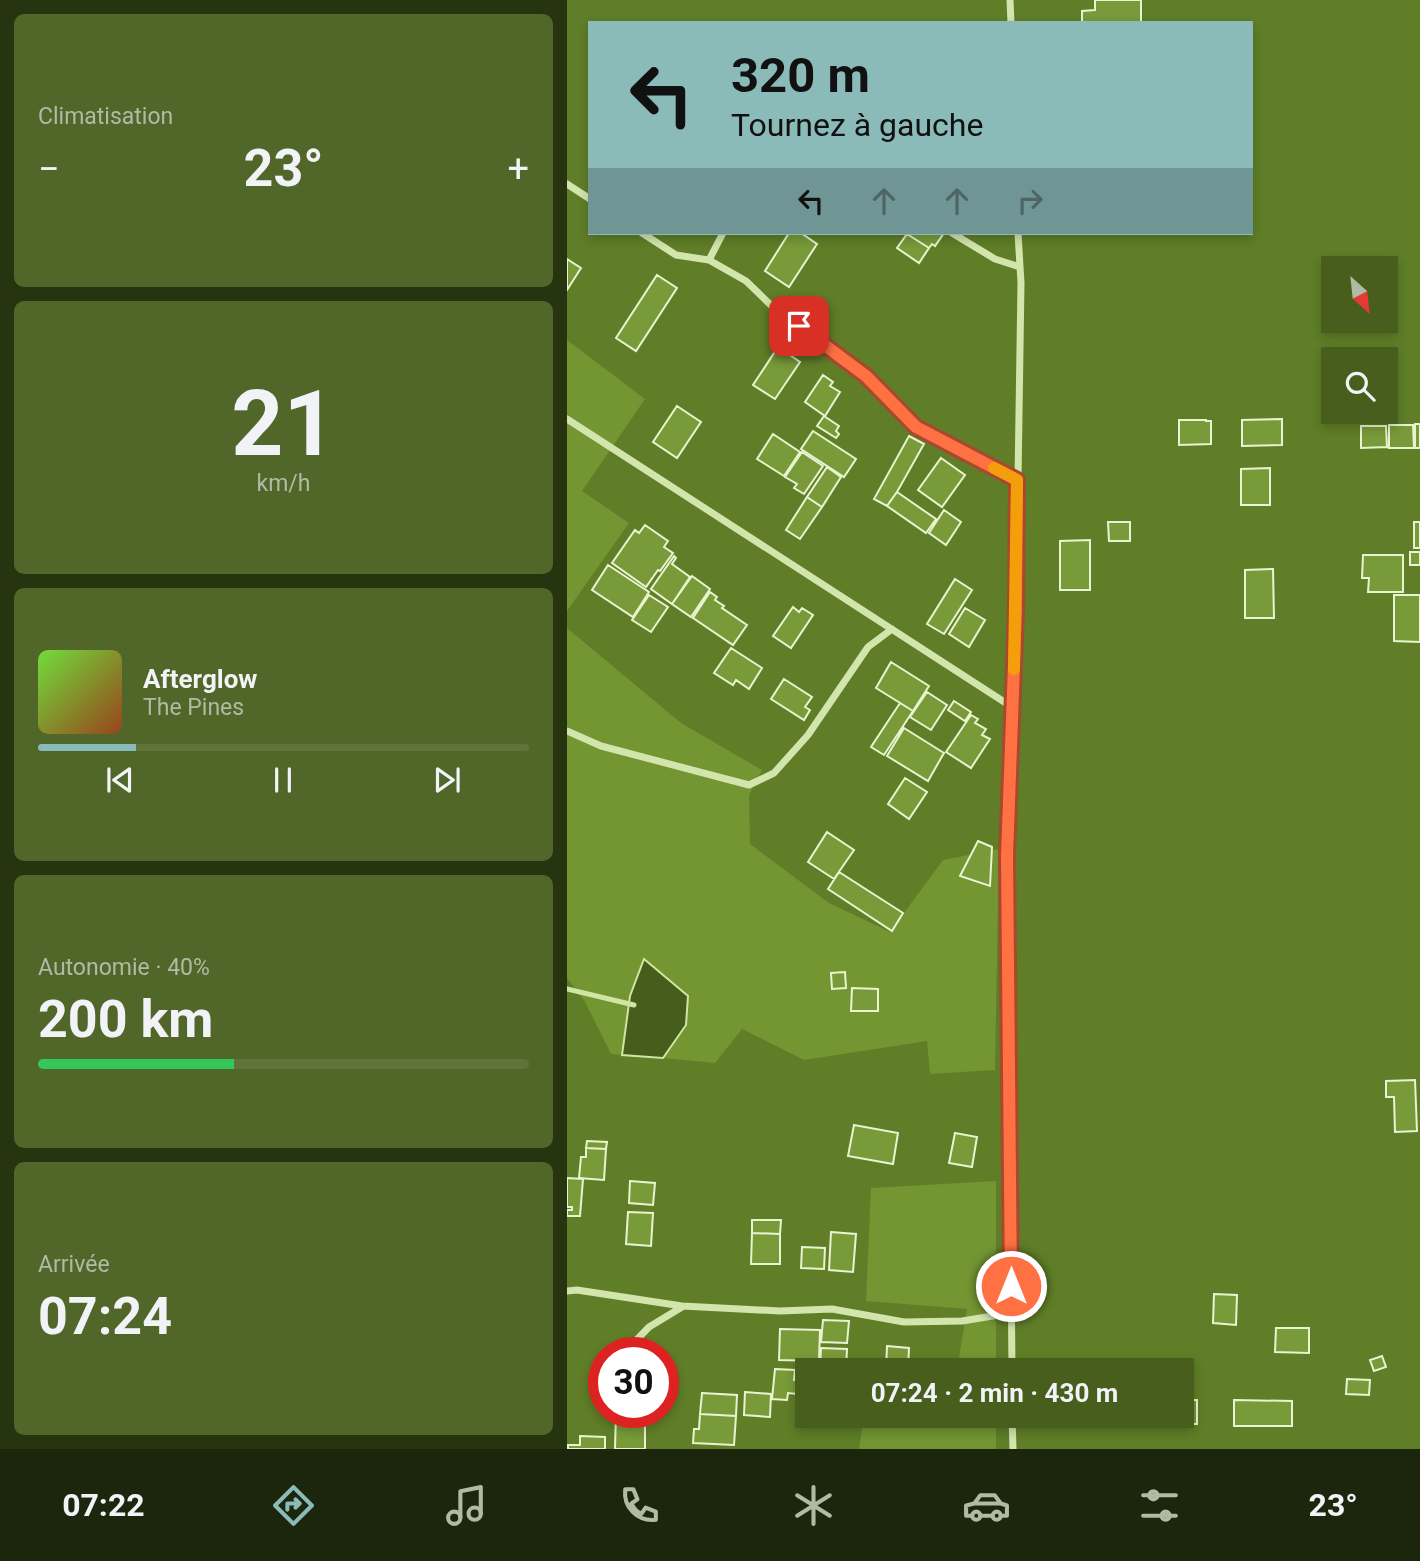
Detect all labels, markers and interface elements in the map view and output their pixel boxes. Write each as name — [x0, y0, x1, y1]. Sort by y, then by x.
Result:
text: 320 m — [731, 47, 870, 104]
icon: left — [616, 49, 707, 140]
text: Climatisation — [38, 103, 173, 130]
text: Tournez à gauche — [731, 106, 983, 144]
text: 23° — [244, 138, 324, 199]
text: − — [38, 147, 60, 191]
text: + — [507, 147, 529, 191]
icon: left — [792, 182, 830, 220]
icon: ahead — [865, 182, 903, 220]
icon: ahead — [938, 182, 976, 220]
icon: right — [1011, 182, 1049, 220]
north arrow — [1321, 256, 1398, 332]
map controls — [1321, 256, 1398, 424]
pin — [769, 296, 829, 356]
icon: arrive — [780, 307, 818, 345]
button: search — [1321, 347, 1398, 424]
text: 21 — [231, 371, 336, 477]
text: km/h — [257, 470, 311, 497]
text: Afterglow — [143, 664, 257, 694]
text: The Pines — [143, 694, 244, 721]
icon: previous — [101, 761, 139, 799]
icon: pause — [264, 761, 302, 799]
icon: next — [428, 761, 466, 799]
text: Autonomie · 40% — [38, 954, 210, 981]
text: 200 km — [38, 989, 213, 1050]
position arrow — [974, 1249, 1048, 1323]
text: Arrivée — [38, 1251, 110, 1278]
text: 07:24 — [38, 1286, 172, 1347]
speed limit sign: 30 — [588, 1337, 679, 1428]
text: 07:24 · 2 min · 430 m — [871, 1378, 1118, 1408]
icon: directions — [269, 1481, 318, 1530]
icon: music — [442, 1481, 491, 1530]
icon: phone — [615, 1481, 664, 1530]
icon: climate — [789, 1481, 838, 1530]
icon: car — [962, 1481, 1011, 1530]
icon: filters — [1135, 1481, 1184, 1530]
text: 07:22 — [62, 1486, 145, 1524]
text: 23° — [1309, 1486, 1358, 1524]

